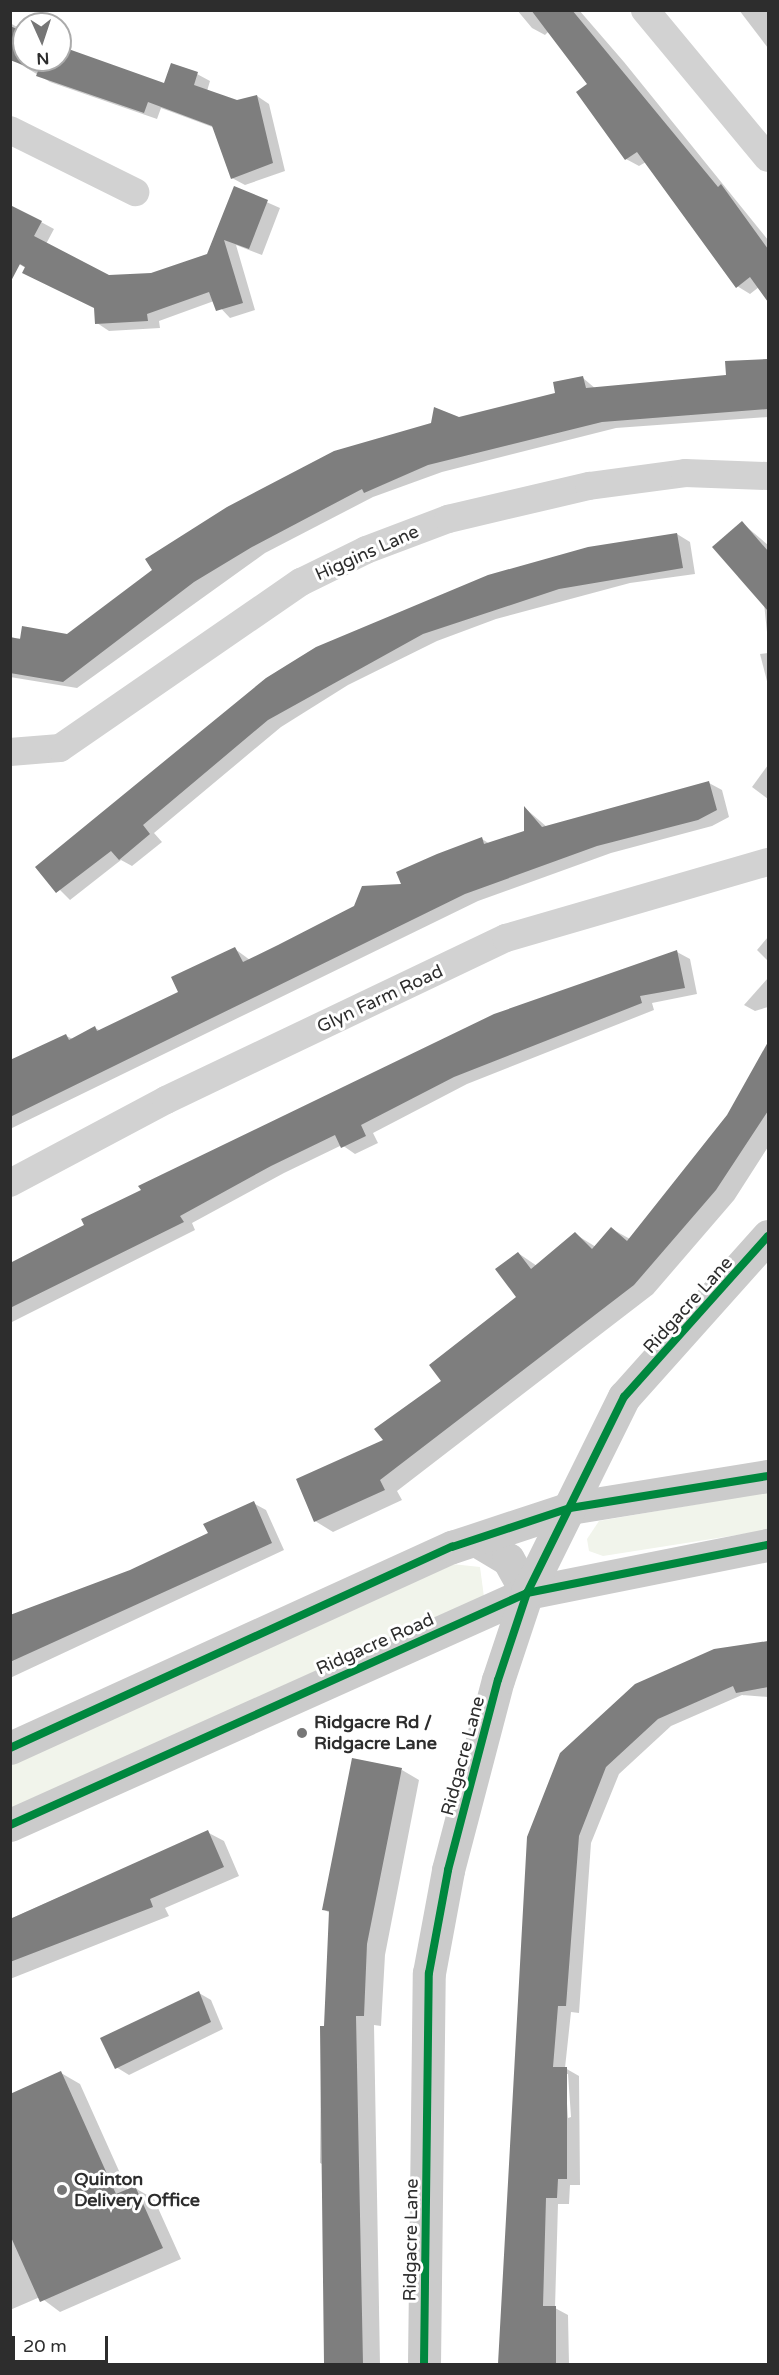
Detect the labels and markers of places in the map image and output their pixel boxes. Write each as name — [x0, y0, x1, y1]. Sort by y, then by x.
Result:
place label: Ridgacre Rd / Ridgacre Lane — [314, 1712, 437, 1754]
marker: Ridgacre Rd / Ridgacre Lane — [295, 1726, 309, 1740]
place label: Quinton Delivery Office — [74, 2169, 200, 2212]
marker: Quinton Delivery Office — [55, 2183, 69, 2197]

